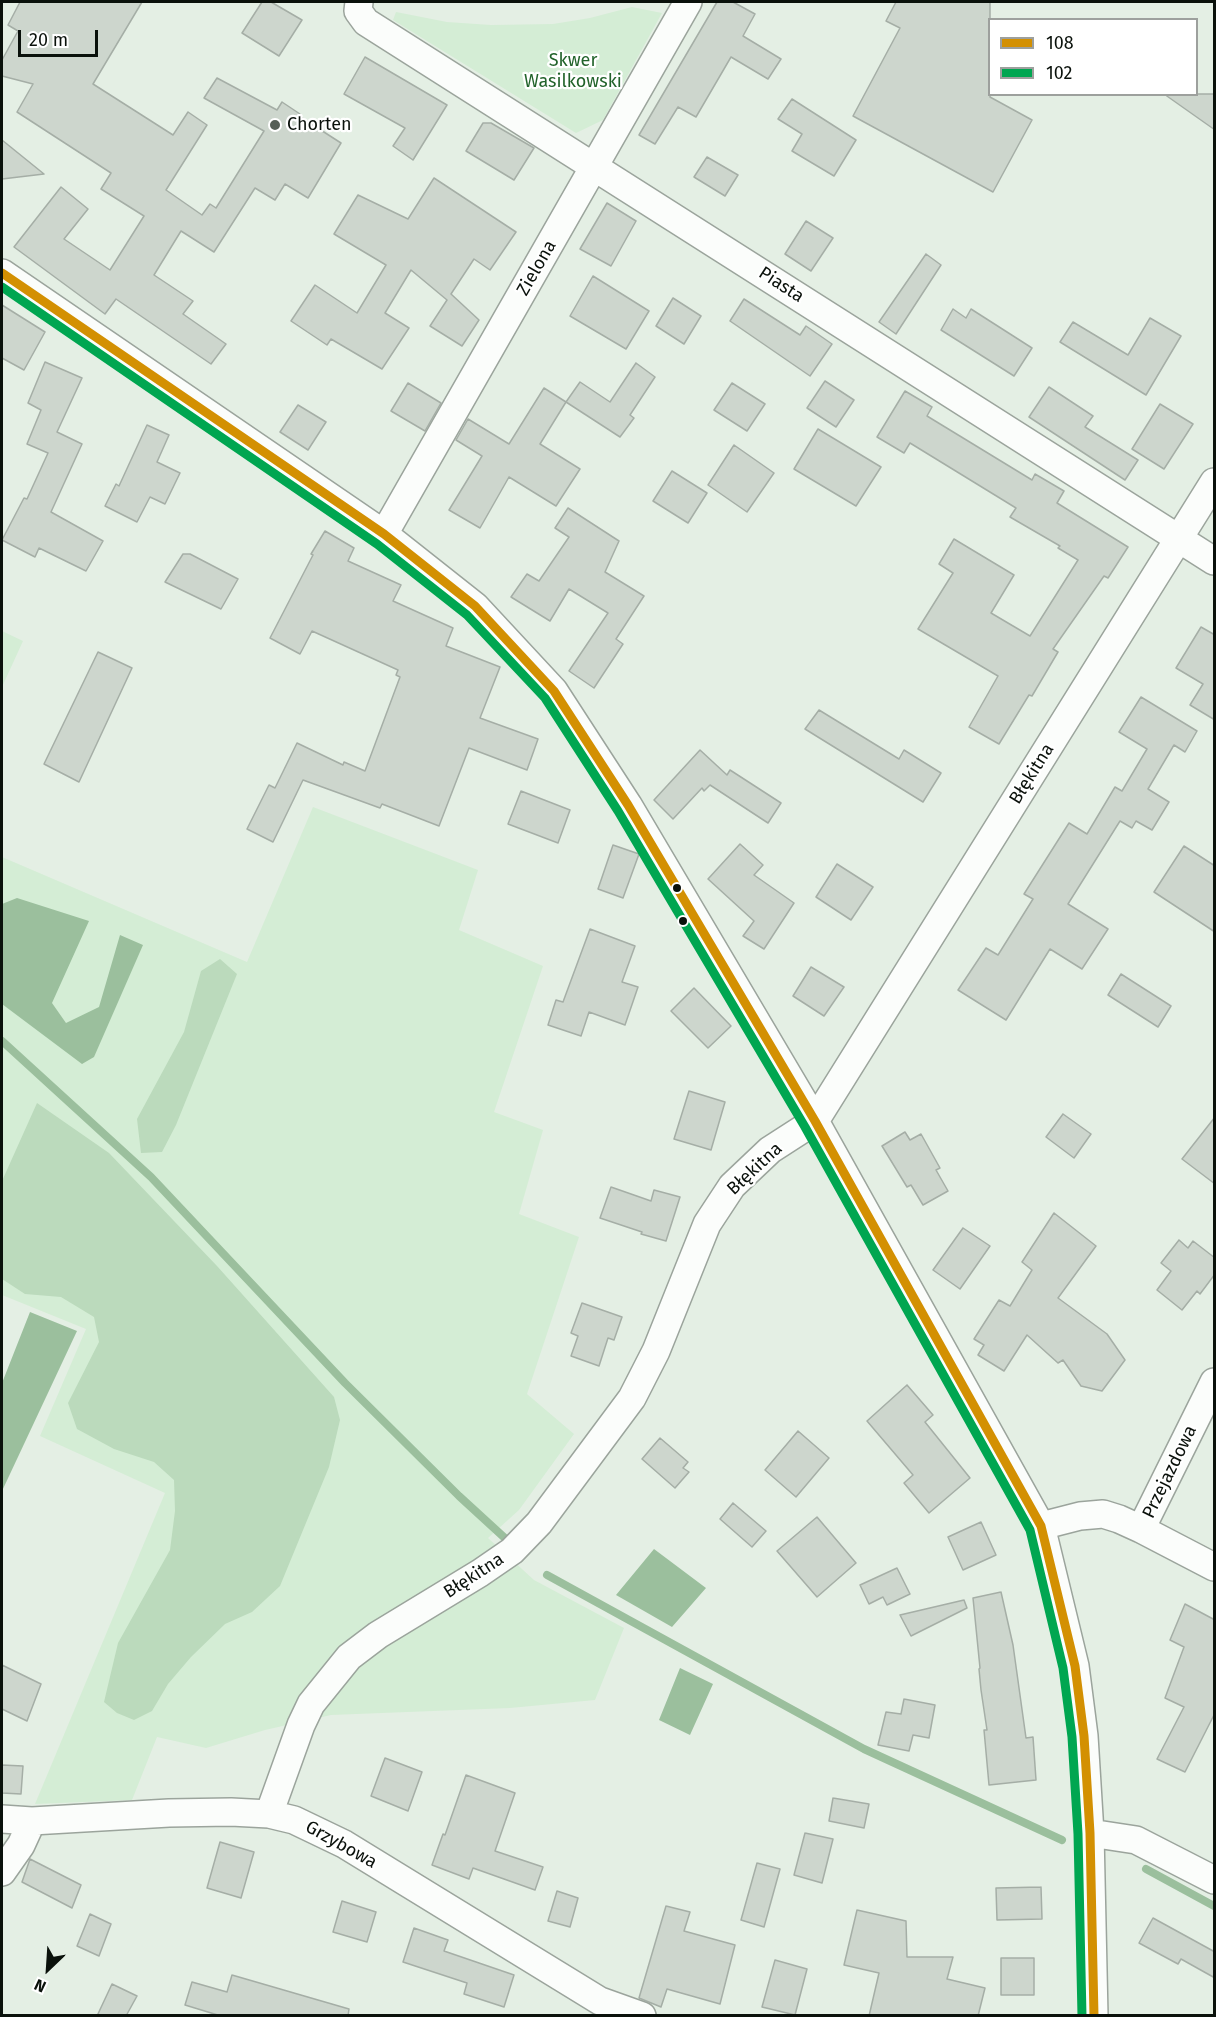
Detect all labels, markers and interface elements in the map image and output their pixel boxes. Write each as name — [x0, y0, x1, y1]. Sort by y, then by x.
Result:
scale bar — [21, 18, 100, 56]
legend — [988, 18, 1198, 96]
text: 20 m — [29, 29, 68, 51]
text: 108 — [1046, 32, 1074, 54]
park label: Skwer Wasilkowski — [524, 50, 622, 92]
text: 102 — [1046, 62, 1073, 84]
place label: Chorten — [287, 114, 351, 136]
marker: Chorten — [268, 118, 282, 132]
street label: Zielona — [513, 236, 561, 300]
street label: Piasta — [754, 262, 808, 308]
street label: Błękitna — [1005, 740, 1059, 808]
unlabelled marker — [671, 882, 683, 894]
unlabelled marker — [677, 915, 689, 927]
street label: Błękitna — [723, 1138, 787, 1200]
street label: Przejazdowa — [1138, 1422, 1202, 1522]
street label: Błękitna — [440, 1549, 508, 1603]
street label: Grzybowa — [301, 1817, 381, 1873]
north arrow — [18, 1939, 78, 1999]
text: N — [31, 1975, 49, 1997]

